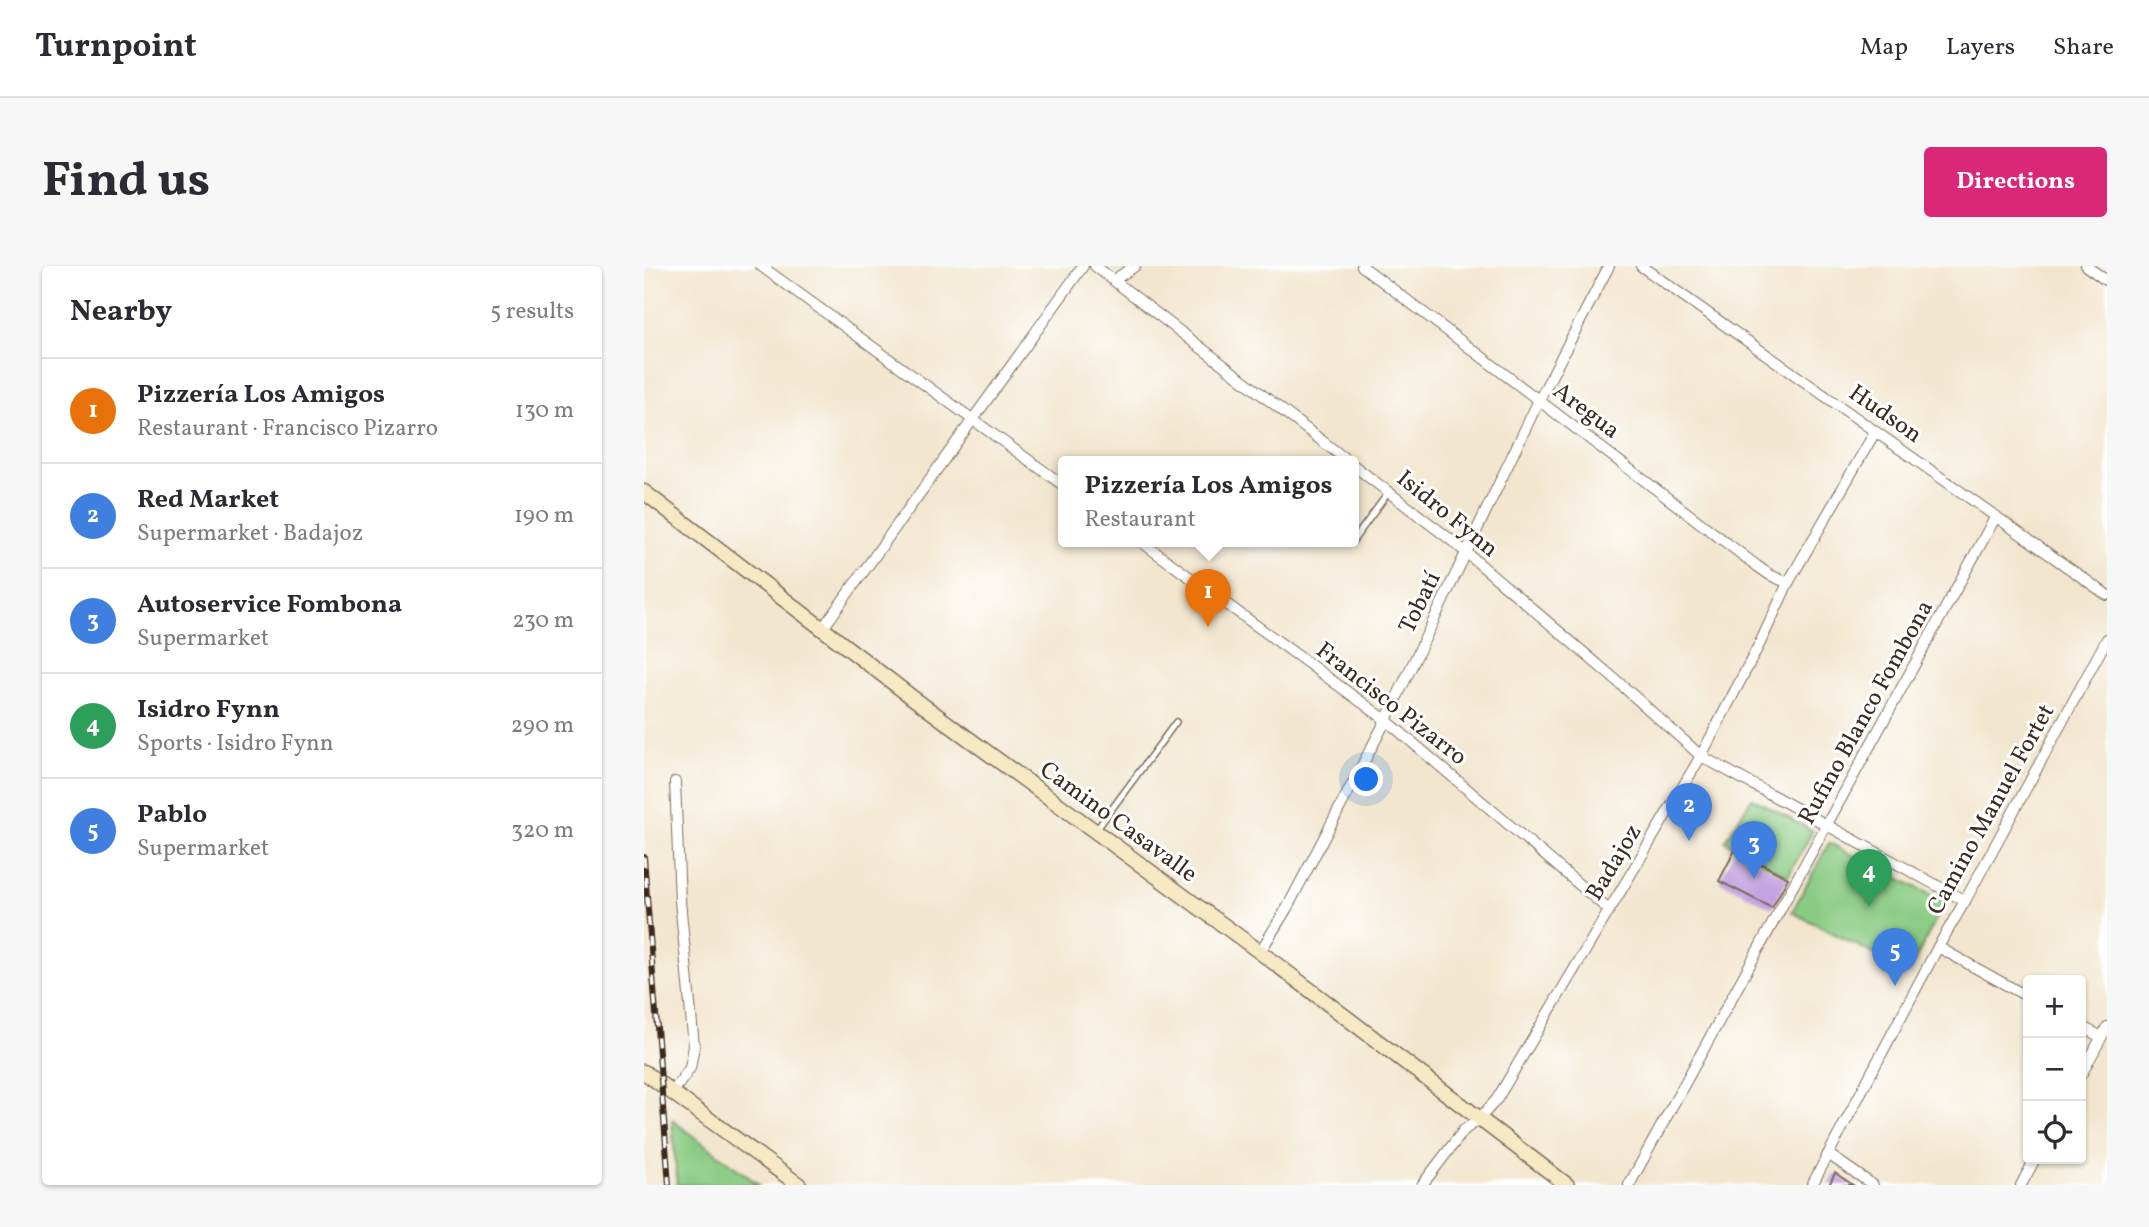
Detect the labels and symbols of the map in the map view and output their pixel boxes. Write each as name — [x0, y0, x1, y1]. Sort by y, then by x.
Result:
street label: Aregua — [1545, 375, 1626, 448]
street label: Hudson — [1841, 377, 1928, 452]
street label: Isidro Fynn — [1389, 463, 1505, 566]
street label: Tobatí — [1391, 566, 1450, 640]
pin: 1 — [1185, 569, 1231, 627]
street label: Rufino Blanco Fombona — [1791, 594, 1943, 831]
street label: Francisco Pizarro — [1308, 635, 1474, 774]
street label: Camino Manuel Fortet — [1920, 698, 2064, 922]
street label: Camino Casavalle — [1032, 754, 1204, 891]
your location — [1349, 762, 1383, 796]
pin: 2 — [1666, 783, 1712, 841]
street label: Badajoz — [1579, 818, 1651, 908]
pin: 3 — [1731, 821, 1777, 879]
pin: 4 — [1846, 849, 1892, 907]
pin: 5 — [1872, 928, 1918, 986]

